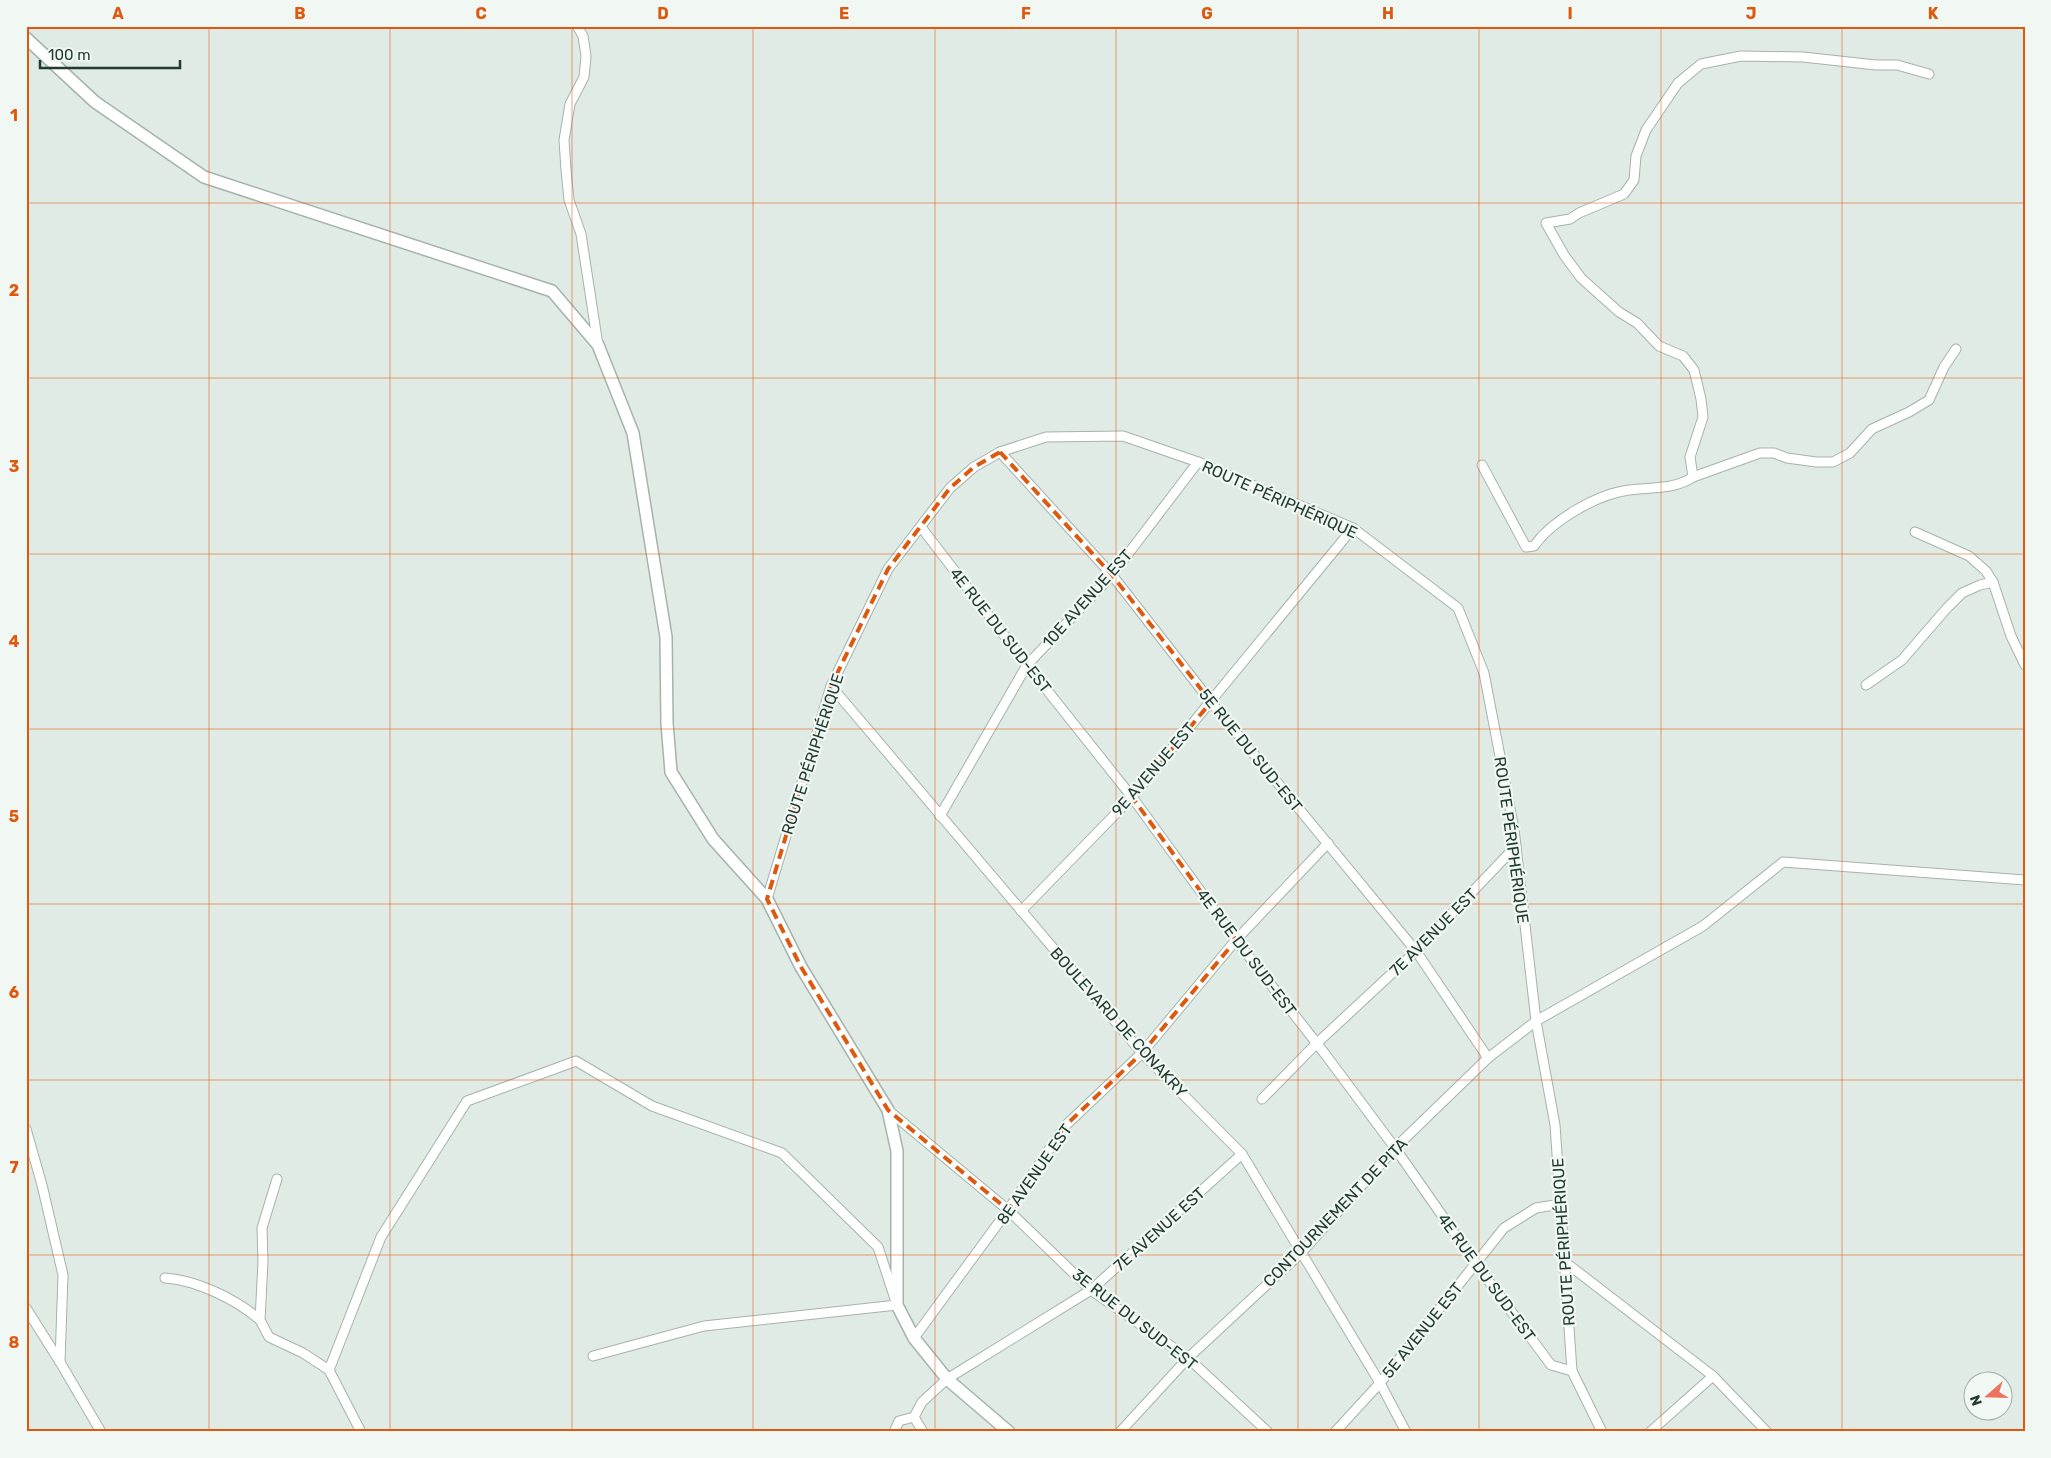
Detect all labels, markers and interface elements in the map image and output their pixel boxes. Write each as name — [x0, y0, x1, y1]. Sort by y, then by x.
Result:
text: A — [112, 4, 124, 23]
text: B — [294, 4, 306, 23]
text: C — [475, 4, 487, 23]
text: D — [657, 4, 669, 23]
text: E — [839, 4, 849, 23]
text: F — [1021, 4, 1031, 23]
text: G — [1201, 4, 1213, 23]
text: H — [1382, 4, 1394, 23]
text: I — [1567, 4, 1573, 23]
text: J — [1746, 4, 1756, 23]
text: K — [1928, 4, 1939, 23]
scale bar — [40, 38, 180, 70]
text: 100 m — [48, 46, 90, 64]
text: 1 — [10, 106, 18, 125]
text: 2 — [9, 281, 19, 300]
text: 3 — [9, 457, 19, 476]
street label: ROUTE PÉRIPHÉRIQUE — [1199, 457, 1360, 542]
street label: 10E AVENUE EST — [1038, 546, 1136, 651]
street label: 4E RUE DU SUD-EST — [946, 564, 1055, 697]
text: 4 — [9, 632, 20, 651]
street label: ROUTE PÉRIPHÉRIQUE — [777, 671, 847, 837]
street label: 5E RUE DU SUD-EST — [1195, 685, 1306, 816]
street label: 9E AVENUE EST — [1108, 719, 1199, 820]
street label: ROUTE PÉRIPHÉRIQUE — [1490, 755, 1533, 925]
text: 5 — [9, 807, 19, 826]
street label: 4E RUE DU SUD-EST — [1193, 885, 1300, 1019]
street label: 7E AVENUE EST — [1386, 885, 1481, 980]
street label: BOULEVARD DE CONAKRY — [1046, 943, 1191, 1101]
text: 6 — [9, 983, 19, 1002]
street label: 8E AVENUE EST — [993, 1120, 1076, 1228]
street label: CONTOURNEMENT DE PITA — [1259, 1134, 1412, 1291]
street label: ROUTE PÉRIPHÉRIQUE — [1548, 1157, 1579, 1327]
text: 7 — [9, 1158, 19, 1177]
street label: 7E AVENUE EST — [1110, 1183, 1209, 1275]
street label: 4E RUE DU SUD-EST — [1434, 1210, 1539, 1345]
street label: 3E RUE DU SUD-EST — [1068, 1265, 1201, 1374]
street label: 5E AVENUE EST — [1378, 1279, 1467, 1382]
text: 8 — [9, 1333, 20, 1352]
north arrow — [1964, 1370, 2014, 1420]
text: N — [1967, 1393, 1986, 1408]

